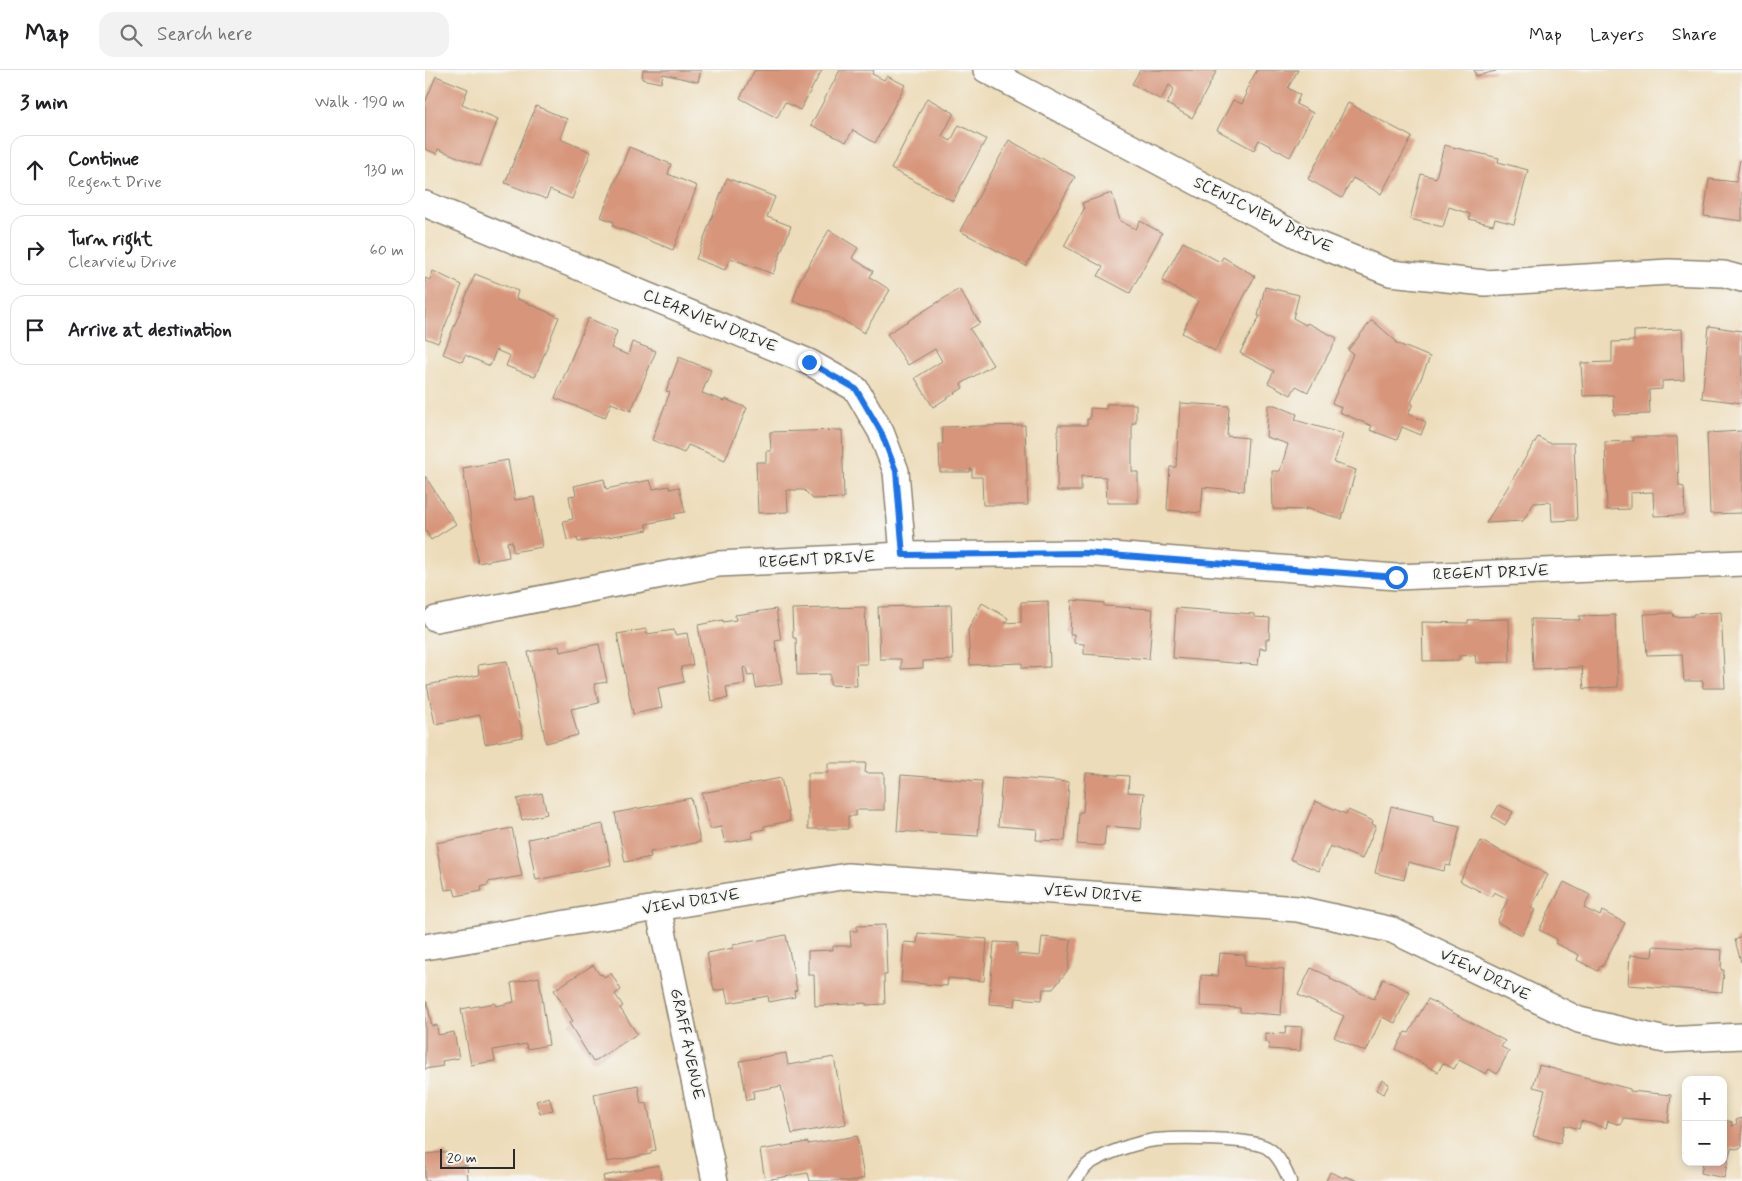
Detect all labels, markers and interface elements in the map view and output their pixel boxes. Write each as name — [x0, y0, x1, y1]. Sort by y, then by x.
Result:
search box — [99, 12, 449, 57]
text: Map — [25, 19, 69, 50]
icon: search — [117, 21, 145, 49]
text: Search here — [157, 22, 253, 47]
text: Map — [1529, 23, 1562, 47]
text: Layers — [1590, 23, 1644, 47]
text: Share — [1672, 23, 1717, 47]
text: 3 min — [20, 89, 68, 117]
text: Walk · 190 m — [315, 92, 405, 113]
text: Continue — [68, 147, 139, 172]
icon: ahead — [21, 156, 49, 184]
text: 130 m — [363, 160, 404, 181]
text: Regent Drive — [68, 172, 162, 193]
street label: SCENICVIEW DRIVE — [1190, 172, 1336, 258]
text: Turn right — [68, 227, 152, 252]
icon: right — [21, 236, 49, 264]
text: 60 m — [370, 240, 404, 261]
text: Clearview Drive — [68, 252, 177, 273]
street label: CLEARVIEW DRIVE — [640, 284, 780, 358]
icon: arrive — [21, 316, 49, 344]
text: Arrive at destination — [68, 318, 232, 343]
route end — [798, 351, 821, 374]
street label: REGENT DRIVE — [758, 546, 876, 574]
street label: REGENT DRIVE — [1433, 560, 1549, 586]
route start — [1385, 566, 1408, 589]
street label: VIEW DRIVE — [1043, 880, 1143, 908]
street label: VIEW DRIVE — [641, 884, 741, 920]
street label: VIEW DRIVE — [1436, 944, 1534, 1006]
street label: GRAFF AVENUE — [665, 986, 709, 1102]
map controls — [1682, 1076, 1727, 1166]
button: + — [1682, 1076, 1727, 1121]
button: − — [1682, 1121, 1727, 1166]
scale bar — [440, 1146, 515, 1169]
text: 20 m — [447, 1149, 477, 1167]

